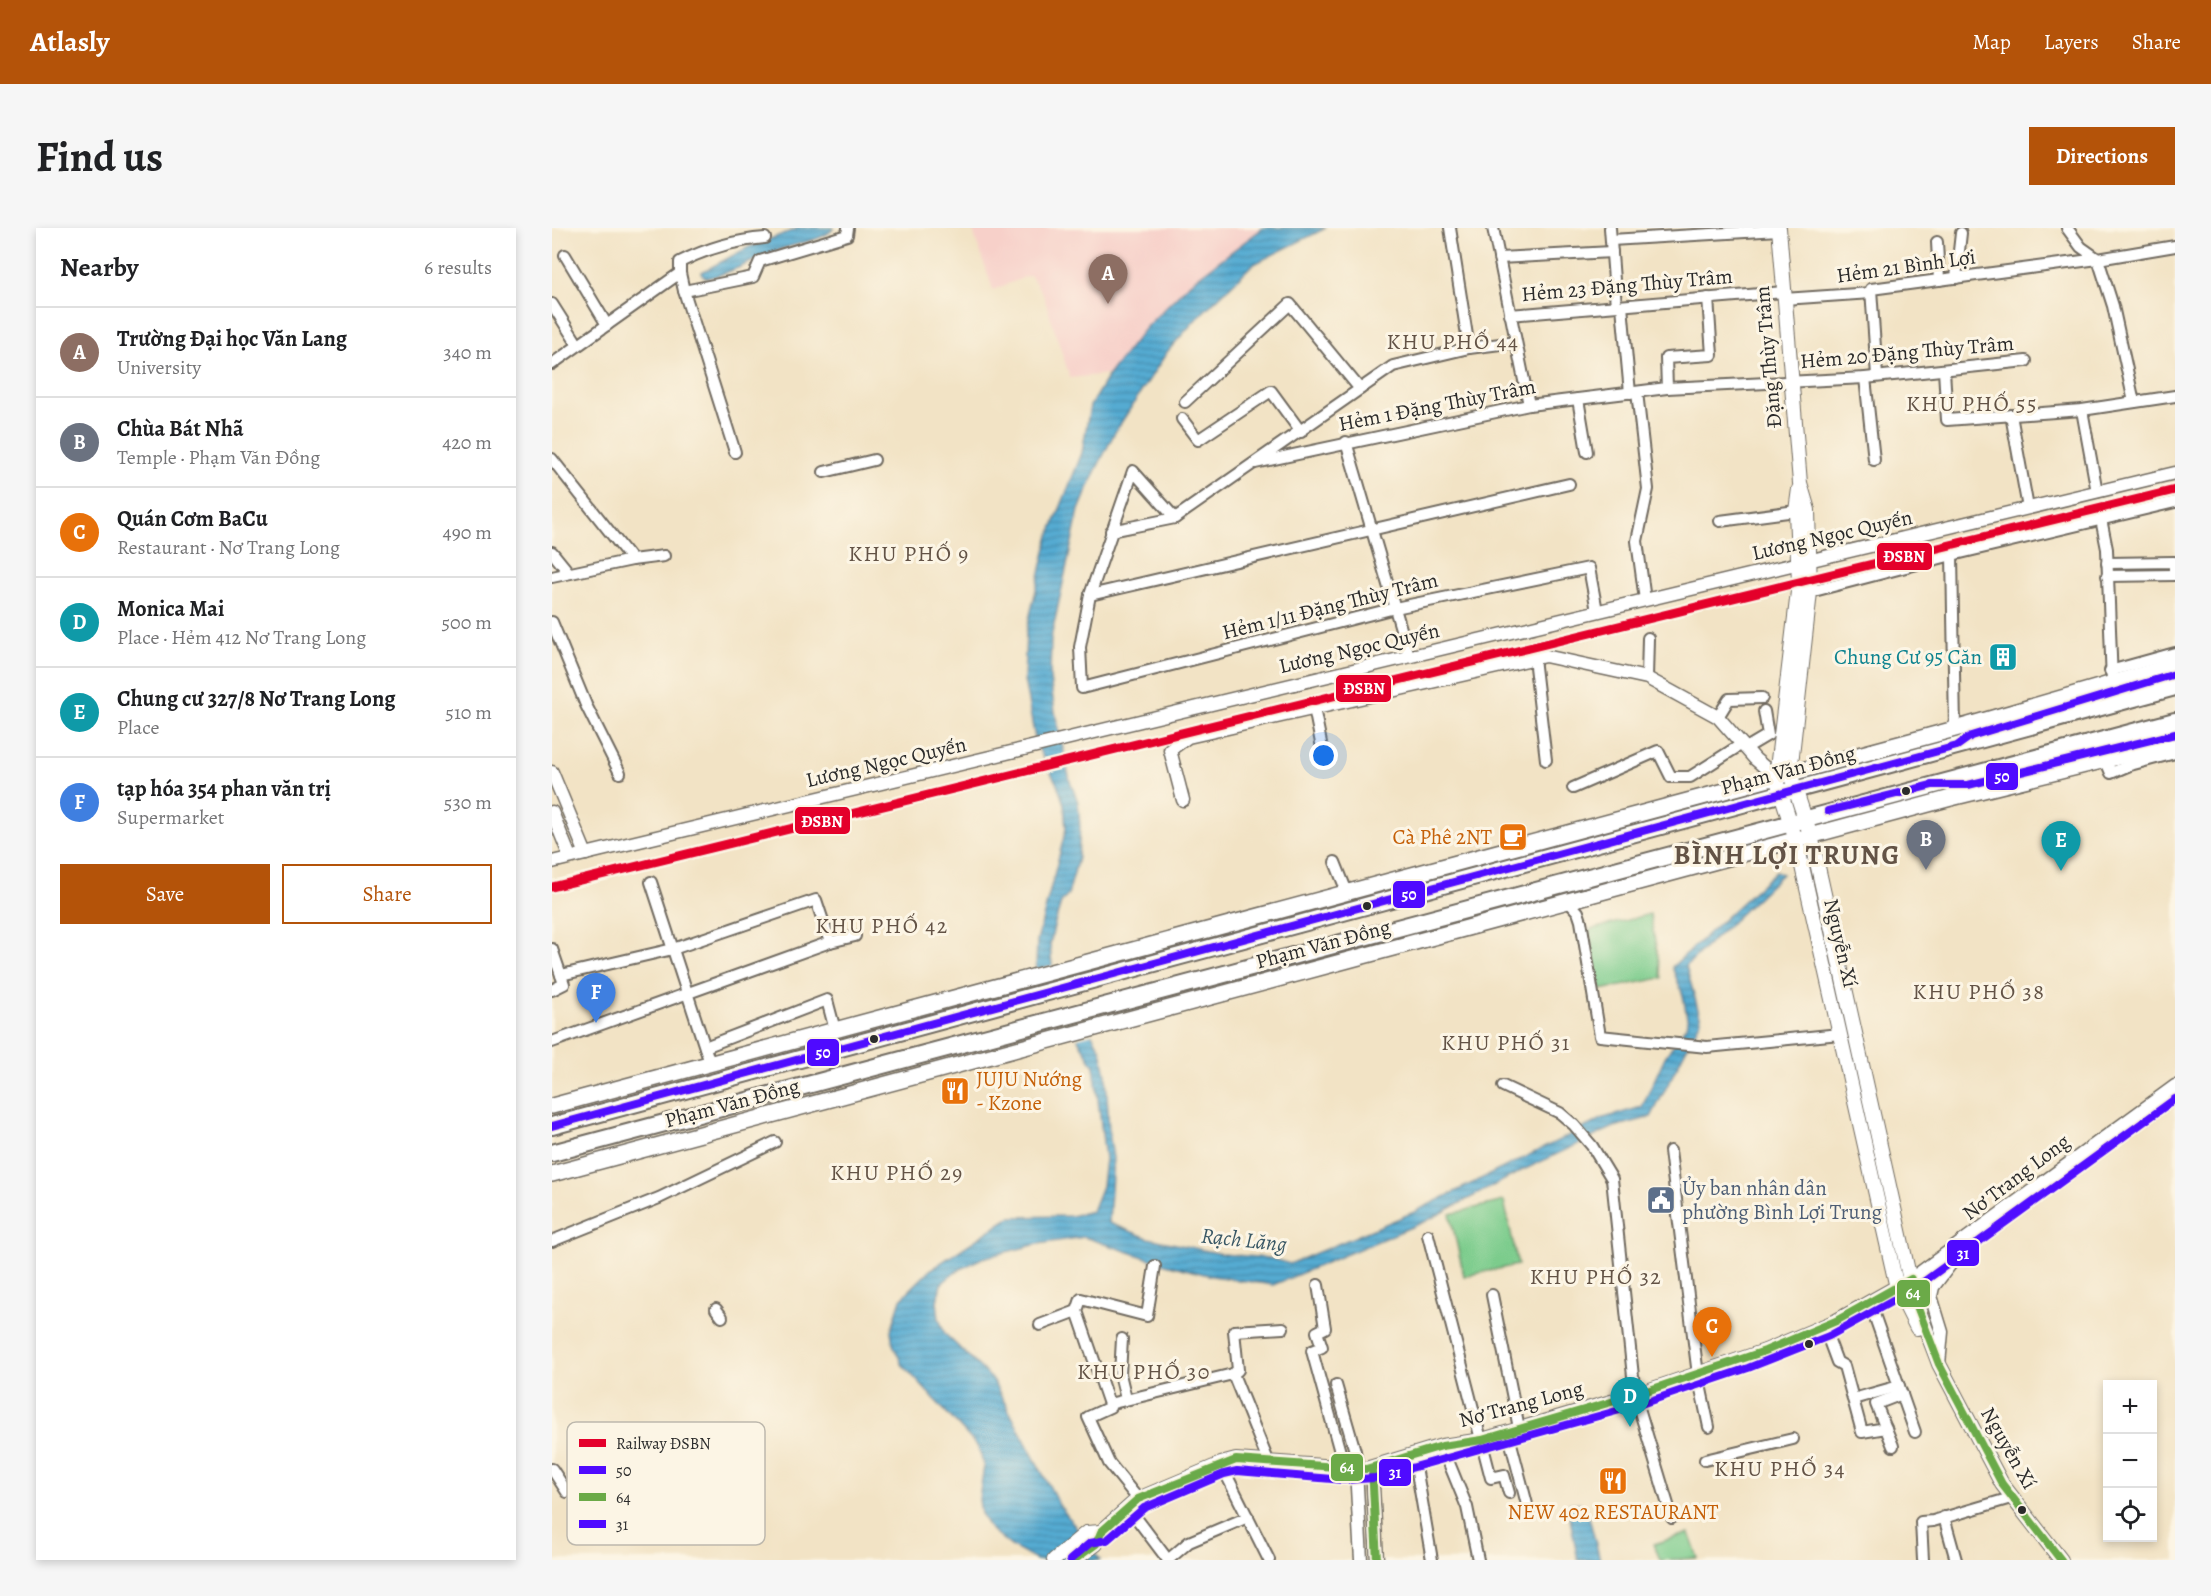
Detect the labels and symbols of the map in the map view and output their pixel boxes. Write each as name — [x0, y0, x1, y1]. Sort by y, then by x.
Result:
street label: Hẻm 21 Bình Lợi — [1835, 242, 1978, 290]
pin: A — [1088, 254, 1128, 304]
street label: Hẻm 23 Đặng Thùy Trâm — [1520, 262, 1734, 308]
street label: Đặng Thùy Trâm — [1748, 285, 1788, 429]
district label: KHU PHỐ 44 — [1387, 327, 1519, 357]
street label: Hẻm 20 Đặng Thùy Trâm — [1799, 329, 2015, 375]
street label: Hẻm 1 Đặng Thùy Trâm — [1336, 372, 1538, 438]
district label: KHU PHỐ 55 — [1906, 389, 2038, 419]
street label: Lương Ngọc Quyến — [1749, 503, 1915, 567]
district label: KHU PHỐ 9 — [848, 539, 970, 569]
line badge: ĐSBN — [1876, 542, 1933, 571]
text: ĐSBN — [1883, 546, 1925, 568]
street label: Hẻm 1/11 Đặng Thùy Trâm — [1219, 566, 1441, 646]
street label: Lương Ngọc Quyến — [1276, 616, 1442, 680]
building icon: Chung Cư 95 Căn — [1987, 641, 2019, 673]
place label: Chung Cư 95 Căn — [1834, 643, 1982, 671]
line badge: ĐSBN — [1335, 674, 1392, 703]
text: ĐSBN — [1343, 678, 1385, 700]
street label: Lương Ngọc Quyến — [803, 730, 969, 794]
street label: Phạm Văn Đồng — [1718, 738, 1859, 801]
your location — [1309, 741, 1338, 770]
line badge: 50 — [1985, 762, 2019, 791]
text: 50 — [1995, 766, 2009, 788]
unlabelled marker — [1900, 785, 1912, 797]
line badge: ĐSBN — [794, 806, 851, 835]
text: ĐSBN — [801, 811, 843, 833]
pin: B — [1906, 820, 1946, 870]
cafe icon: Cà Phê 2NT — [1497, 821, 1529, 853]
pin: E — [2042, 822, 2080, 871]
place label: Cà Phê 2NT — [1392, 823, 1493, 851]
district label: BÌNH LỢI TRUNG — [1673, 837, 1901, 873]
line badge: 50 — [1392, 880, 1426, 909]
text: 50 — [1402, 884, 1416, 906]
street label: Nguyễn Xí — [1817, 896, 1865, 990]
unlabelled marker — [1361, 900, 1373, 912]
district label: KHU PHỐ 42 — [815, 911, 949, 941]
street label: Phạm Văn Đồng — [1253, 912, 1394, 975]
pin: F — [576, 974, 615, 1023]
district label: KHU PHỐ 38 — [1913, 977, 2045, 1007]
district label: KHU PHỐ 31 — [1441, 1028, 1571, 1058]
unlabelled marker — [868, 1033, 880, 1045]
line badge: 50 — [806, 1038, 840, 1067]
text: 50 — [816, 1042, 830, 1064]
place label: JUJU Nướng - Kzone — [976, 1065, 1083, 1117]
street label: Phạm Văn Đồng — [662, 1071, 803, 1134]
restaurant icon: JUJU Nướng - Kzone — [939, 1075, 971, 1107]
street label: Nơ Trang Long — [1957, 1127, 2076, 1227]
district label: KHU PHỐ 29 — [830, 1158, 964, 1188]
place label: Ủy ban nhân dân phường Bình Lợi Trung — [1682, 1174, 1882, 1226]
public building icon: Ủy ban nhân dân phường Bình Lợi Trung — [1645, 1184, 1677, 1216]
water label: Rạch Lăng — [1200, 1221, 1288, 1259]
line badge: 31 — [1946, 1239, 1980, 1267]
text: 31 — [1957, 1243, 1970, 1265]
district label: KHU PHỐ 32 — [1530, 1262, 1662, 1292]
line badge: 64 — [1896, 1279, 1931, 1308]
text: 64 — [1906, 1283, 1921, 1305]
pin: C — [1692, 1308, 1732, 1357]
unlabelled marker — [1803, 1338, 1815, 1350]
district label: KHU PHỐ 30 — [1077, 1357, 1211, 1387]
street label: Nơ Trang Long — [1456, 1374, 1587, 1434]
pin: D — [1610, 1378, 1650, 1427]
street label: Nguyễn Xí — [1974, 1402, 2044, 1494]
legend — [567, 1422, 765, 1545]
text: Railway ĐSBN — [616, 1433, 711, 1455]
line badge: 64 — [1330, 1453, 1364, 1482]
district label: KHU PHỐ 34 — [1714, 1454, 1846, 1484]
text: 64 — [1340, 1457, 1355, 1479]
line badge: 31 — [1378, 1458, 1412, 1487]
text: 50 — [616, 1460, 631, 1482]
text: 31 — [1389, 1462, 1402, 1484]
restaurant icon: NEW 402 RESTAURANT — [1597, 1465, 1629, 1497]
text: 64 — [616, 1487, 631, 1509]
place label: NEW 402 RESTAURANT — [1508, 1498, 1719, 1526]
unlabelled marker — [2016, 1504, 2028, 1516]
text: 31 — [616, 1514, 629, 1536]

